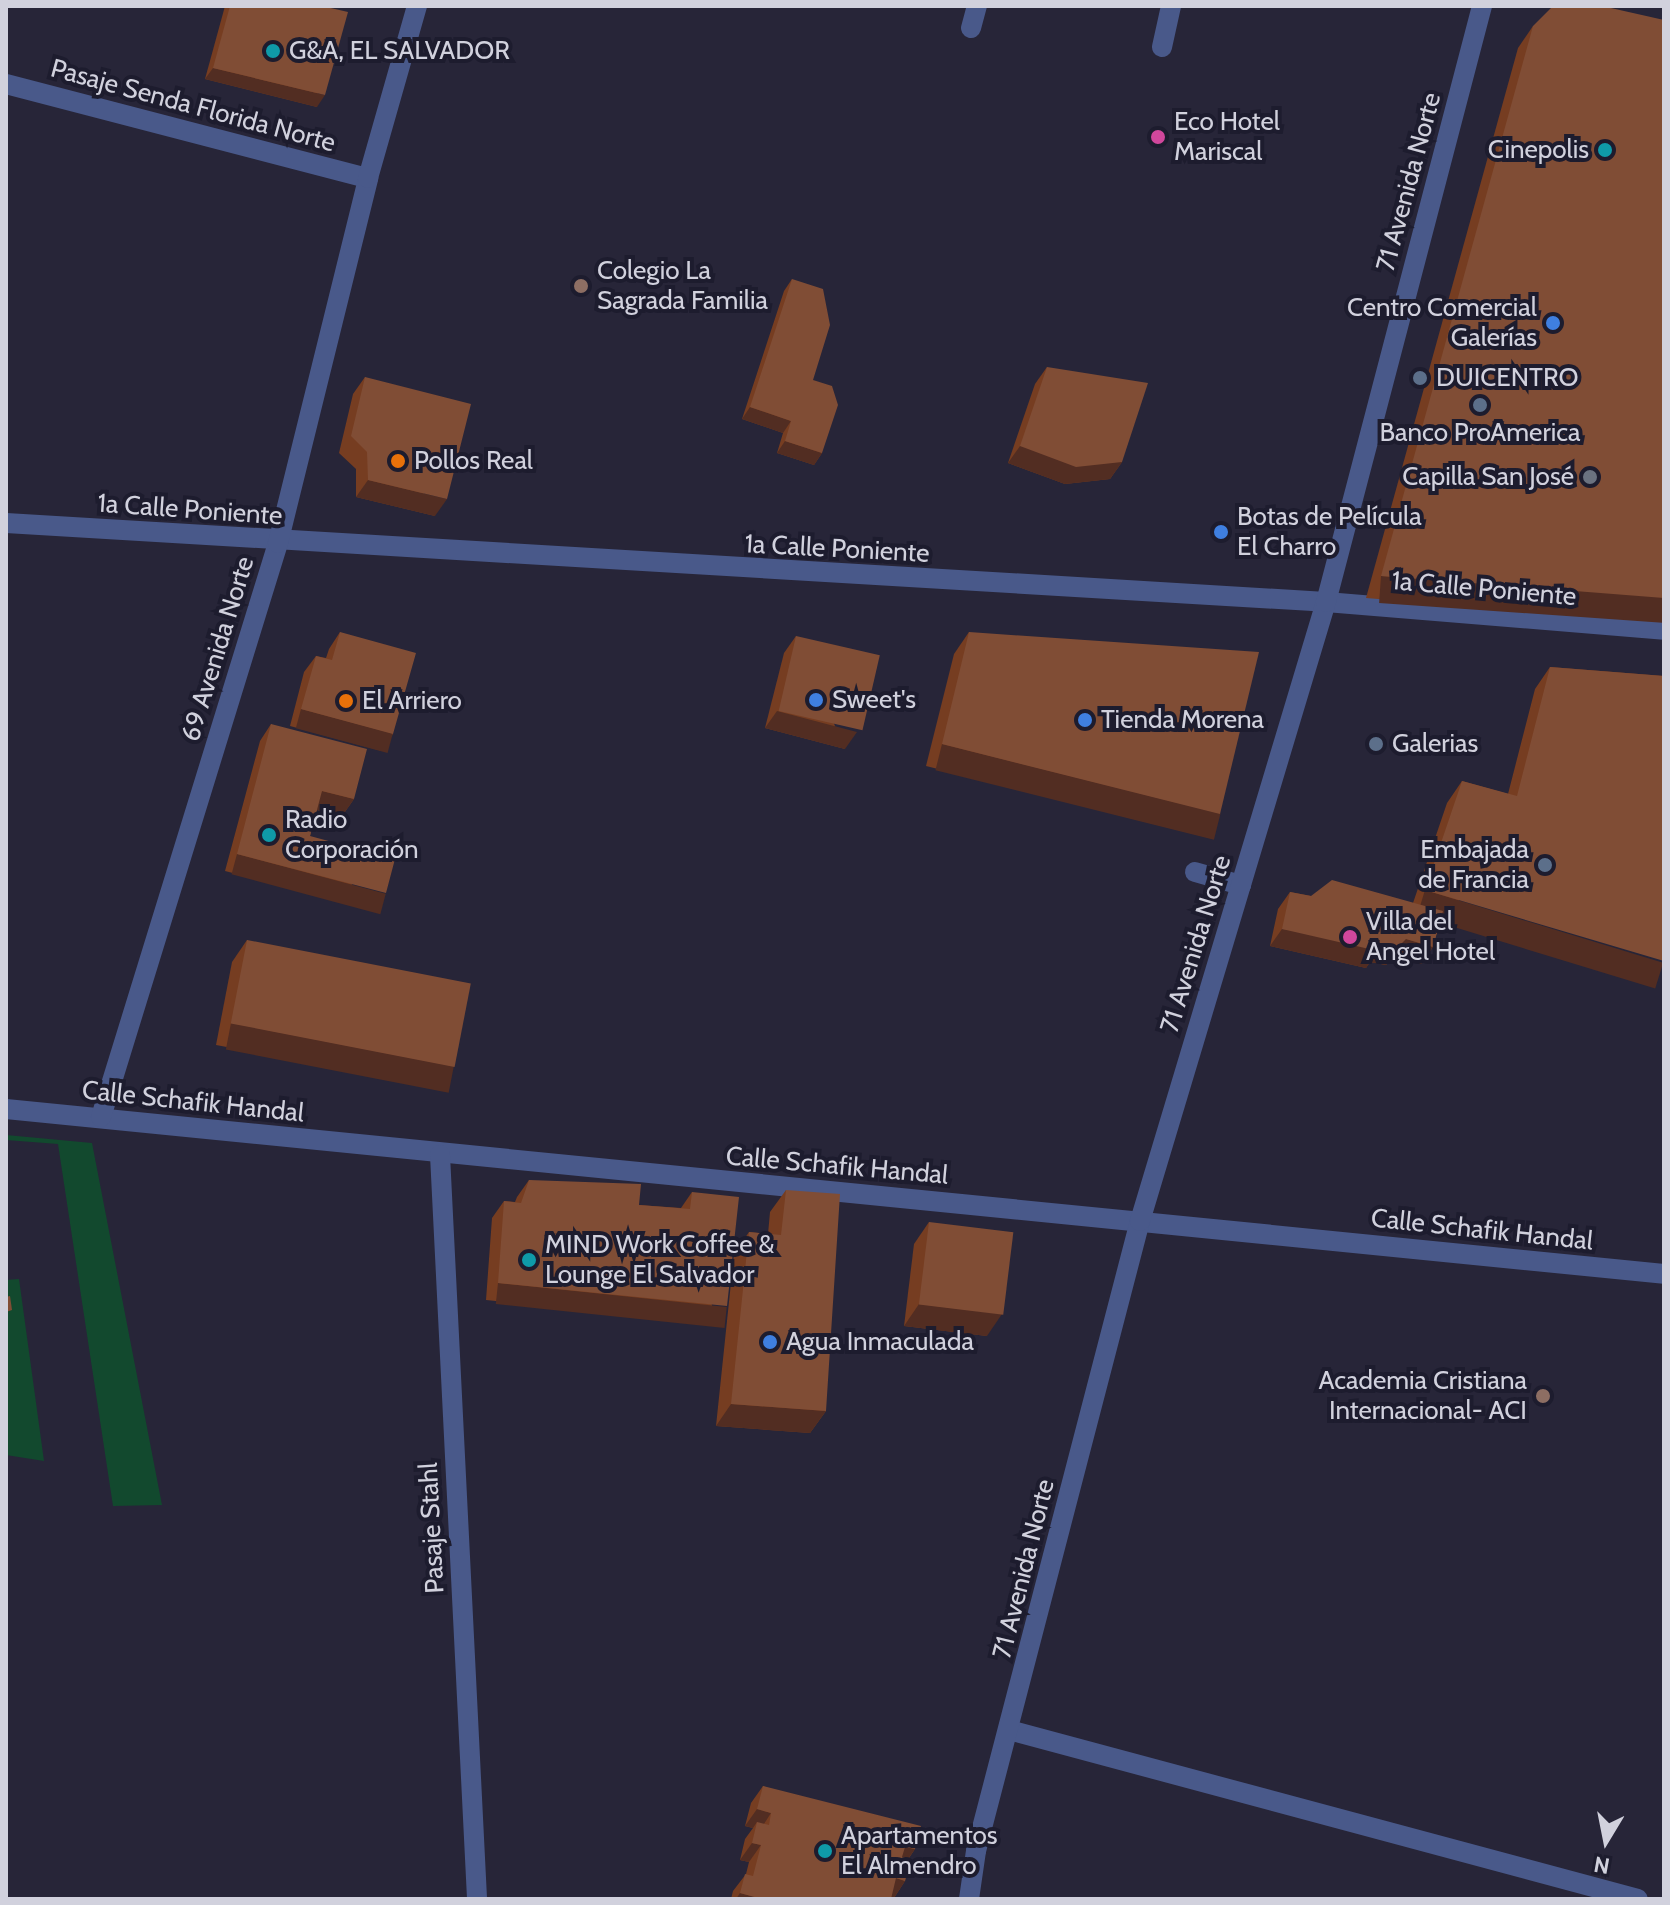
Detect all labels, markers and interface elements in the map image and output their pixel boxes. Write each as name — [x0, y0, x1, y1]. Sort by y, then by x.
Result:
place label: G&A, EL SALVADOR — [289, 35, 510, 67]
marker: G&A, EL SALVADOR — [264, 42, 282, 60]
street label: Pasaje Senda Florida Norte — [47, 53, 339, 159]
street label: 71 Avenida Norte — [1370, 89, 1448, 275]
place label: Eco Hotel Mariscal — [1174, 106, 1280, 168]
marker: Eco Hotel Mariscal — [1149, 128, 1167, 146]
place label: Cinepolis — [1488, 134, 1589, 166]
marker: Cinepolis — [1596, 141, 1614, 159]
place label: Colegio La Sagrada Familia — [597, 255, 768, 316]
marker: Colegio La Sagrada Familia — [572, 277, 590, 295]
place label: Centro Comercial Galerías — [1347, 292, 1537, 354]
marker: Centro Comercial Galerías — [1544, 314, 1562, 332]
place label: DUICENTRO — [1436, 362, 1579, 394]
marker: DUICENTRO — [1411, 369, 1429, 387]
marker: Banco ProAmerica — [1471, 396, 1489, 414]
place label: Banco ProAmerica — [1380, 417, 1580, 449]
place label: Pollos Real — [414, 445, 533, 477]
marker: Pollos Real — [389, 452, 407, 470]
place label: Capilla San José — [1402, 461, 1574, 493]
marker: Capilla San José — [1581, 468, 1599, 486]
street label: 1a Calle Poniente — [97, 488, 283, 532]
place label: Botas de Película El Charro — [1237, 501, 1422, 562]
marker: Botas de Película El Charro — [1212, 523, 1230, 541]
street label: 1a Calle Poniente — [744, 529, 930, 569]
street label: 69 Avenida Norte — [175, 553, 261, 745]
street label: 1a Calle Poniente — [1390, 565, 1578, 613]
place label: Sweet's — [832, 684, 916, 716]
place label: El Arriero — [362, 685, 462, 717]
marker: Sweet's — [807, 691, 825, 709]
marker: El Arriero — [337, 692, 355, 710]
place label: Tienda Morena — [1101, 704, 1264, 736]
marker: Tienda Morena — [1076, 711, 1094, 729]
place label: Galerias — [1392, 728, 1478, 760]
marker: Galerias — [1367, 735, 1385, 753]
place label: Radio Corporación — [285, 804, 419, 866]
marker: Radio Corporación — [260, 826, 278, 844]
place label: Embajada de Francia — [1418, 834, 1529, 896]
street label: 71 Avenida Norte — [1154, 852, 1238, 1036]
marker: Embajada de Francia — [1536, 856, 1554, 874]
place label: Villa del Angel Hotel — [1366, 906, 1495, 968]
marker: Villa del Angel Hotel — [1341, 928, 1359, 946]
street label: Calle Schafik Handal — [80, 1075, 306, 1129]
street label: Calle Schafik Handal — [725, 1141, 949, 1191]
street label: Calle Schafik Handal — [1369, 1203, 1595, 1257]
place label: MIND Work Coffee & Lounge El Salvador — [545, 1229, 774, 1290]
marker: MIND Work Coffee & Lounge El Salvador — [520, 1251, 538, 1269]
place label: Agua Inmaculada — [786, 1326, 974, 1358]
marker: Agua Inmaculada — [761, 1333, 779, 1351]
place label: Academia Cristiana Internacional- ACI — [1319, 1365, 1527, 1426]
marker: Academia Cristiana Internacional- ACI — [1534, 1387, 1552, 1405]
street label: Pasaje Stahl — [413, 1462, 451, 1594]
street label: 71 Avenida Norte — [987, 1476, 1061, 1662]
north arrow — [1566, 1801, 1646, 1881]
place label: Apartamentos El Almendro — [841, 1820, 998, 1882]
marker: Apartamentos El Almendro — [816, 1842, 834, 1860]
text: N — [1592, 1850, 1612, 1880]

